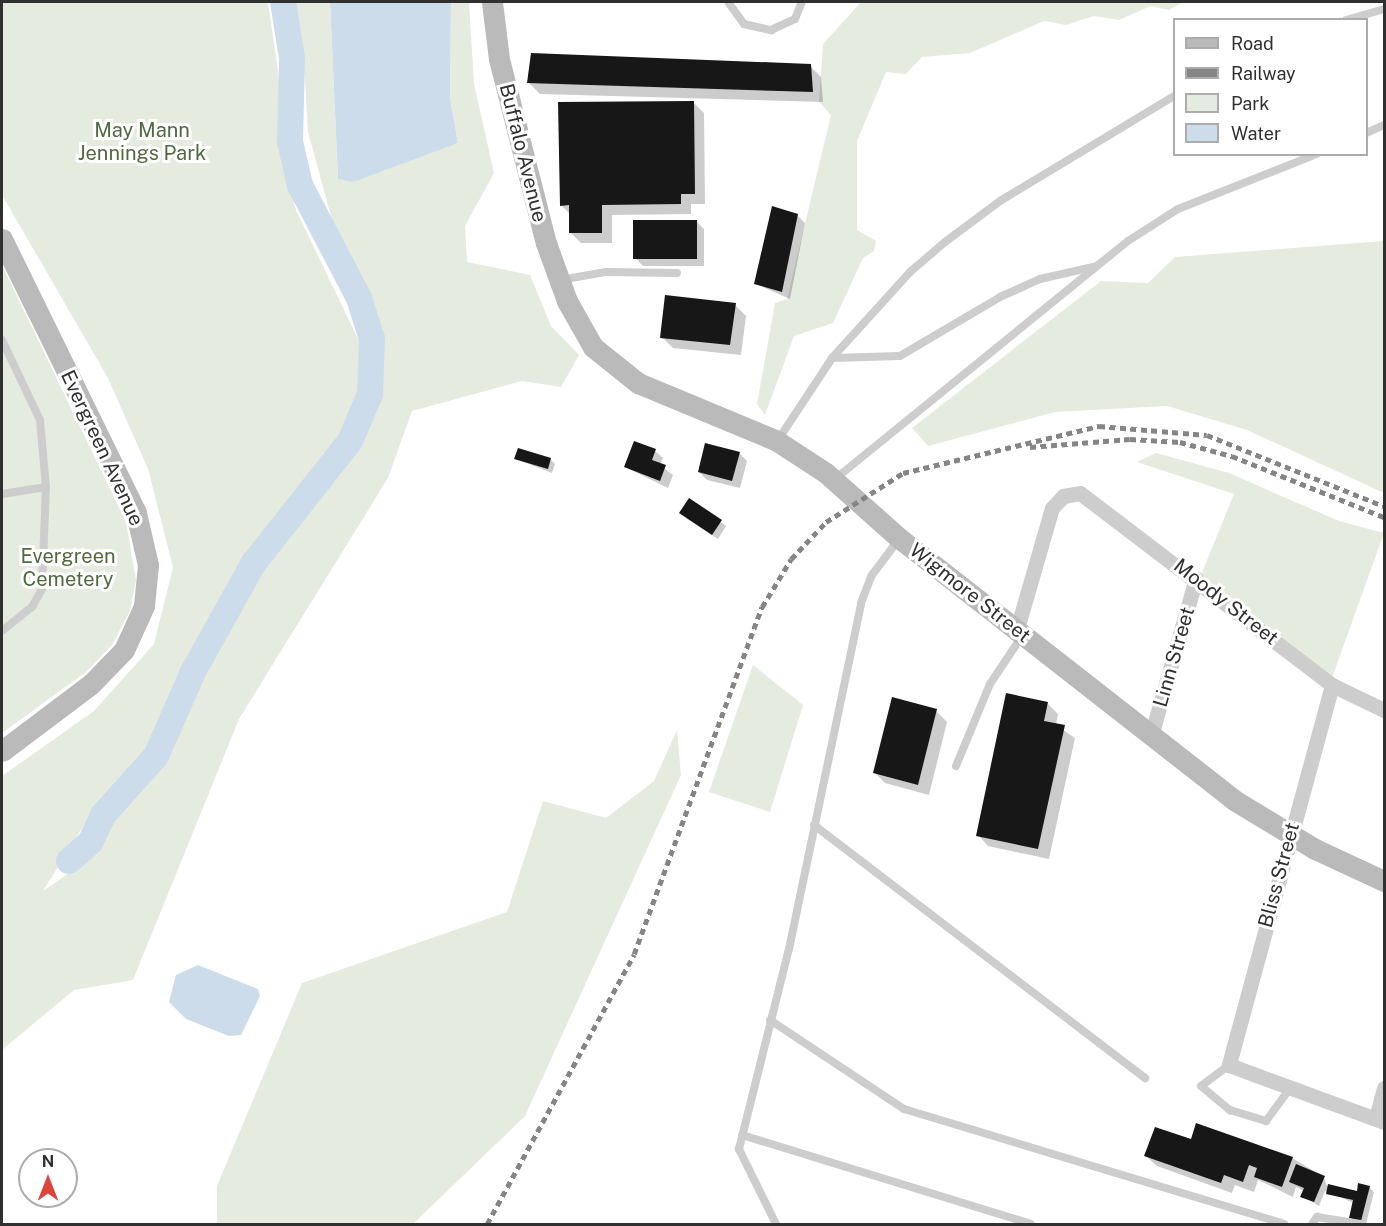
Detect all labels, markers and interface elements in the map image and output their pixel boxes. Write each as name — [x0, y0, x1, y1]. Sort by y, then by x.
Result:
legend — [1173, 18, 1368, 156]
text: Road — [1231, 33, 1274, 54]
text: Railway — [1231, 63, 1296, 84]
street label: Buffalo Avenue — [494, 81, 552, 225]
text: Park — [1231, 93, 1269, 114]
park label: May Mann Jennings Park — [78, 119, 206, 166]
text: Water — [1231, 123, 1281, 144]
street label: Evergreen Avenue — [55, 366, 149, 530]
street label: Wigmore Street — [905, 538, 1035, 648]
park label: Evergreen Cemetery — [20, 544, 116, 591]
street label: Moody Street — [1169, 554, 1283, 650]
street label: Linn Street — [1148, 604, 1200, 710]
street label: Bliss Street — [1253, 820, 1305, 930]
north arrow — [18, 1148, 78, 1208]
text: N — [42, 1152, 54, 1171]

